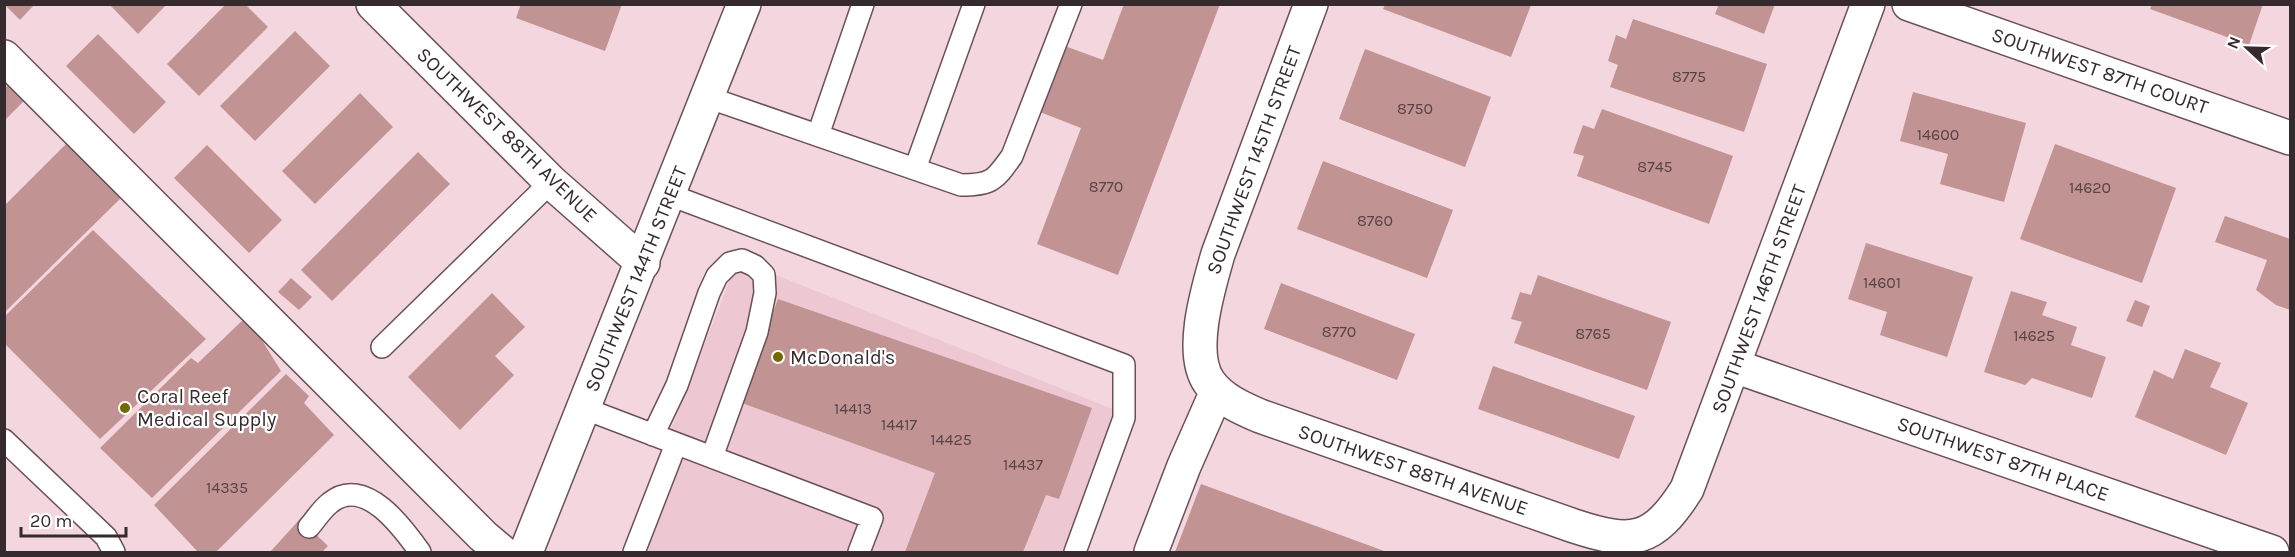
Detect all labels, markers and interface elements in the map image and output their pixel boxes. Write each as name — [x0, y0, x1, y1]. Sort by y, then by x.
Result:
north arrow — [2217, 18, 2277, 78]
street label: SOUTHWEST 87TH COURT — [1989, 23, 2211, 119]
text: N — [2223, 34, 2245, 51]
street label: SOUTHWEST 88TH AVENUE — [412, 43, 602, 227]
street label: SOUTHWEST 145TH STREET — [1202, 43, 1306, 277]
house number: 8775 — [1672, 67, 1706, 86]
house number: 8750 — [1397, 99, 1433, 118]
house number: 14600 — [1917, 125, 1959, 144]
house number: 8745 — [1637, 157, 1673, 176]
street label: SOUTHWEST 144TH STREET — [580, 163, 692, 395]
house number: 8770 — [1089, 177, 1123, 196]
house number: 14620 — [2069, 178, 2111, 197]
street label: SOUTHWEST 146TH STREET — [1707, 182, 1811, 416]
house number: 8760 — [1357, 211, 1393, 230]
house number: 14601 — [1863, 273, 1901, 292]
house number: 8770 — [1322, 322, 1356, 341]
house number: 8765 — [1575, 324, 1611, 343]
house number: 14625 — [2013, 326, 2055, 345]
place label: McDonald's — [790, 346, 895, 369]
marker: McDonald's — [771, 350, 785, 364]
place label: Coral Reef Medical Supply — [137, 385, 276, 431]
house number: 14413 — [834, 399, 872, 418]
marker: Coral Reef Medical Supply — [118, 401, 132, 415]
street label: SOUTHWEST 87TH PLACE — [1894, 412, 2112, 506]
house number: 14417 — [881, 415, 917, 434]
street label: SOUTHWEST 88TH AVENUE — [1295, 420, 1531, 520]
house number: 14425 — [930, 430, 972, 449]
house number: 14437 — [1003, 455, 1044, 474]
house number: 14335 — [206, 478, 248, 497]
scale bar — [21, 500, 126, 538]
text: 20 m — [30, 510, 72, 532]

